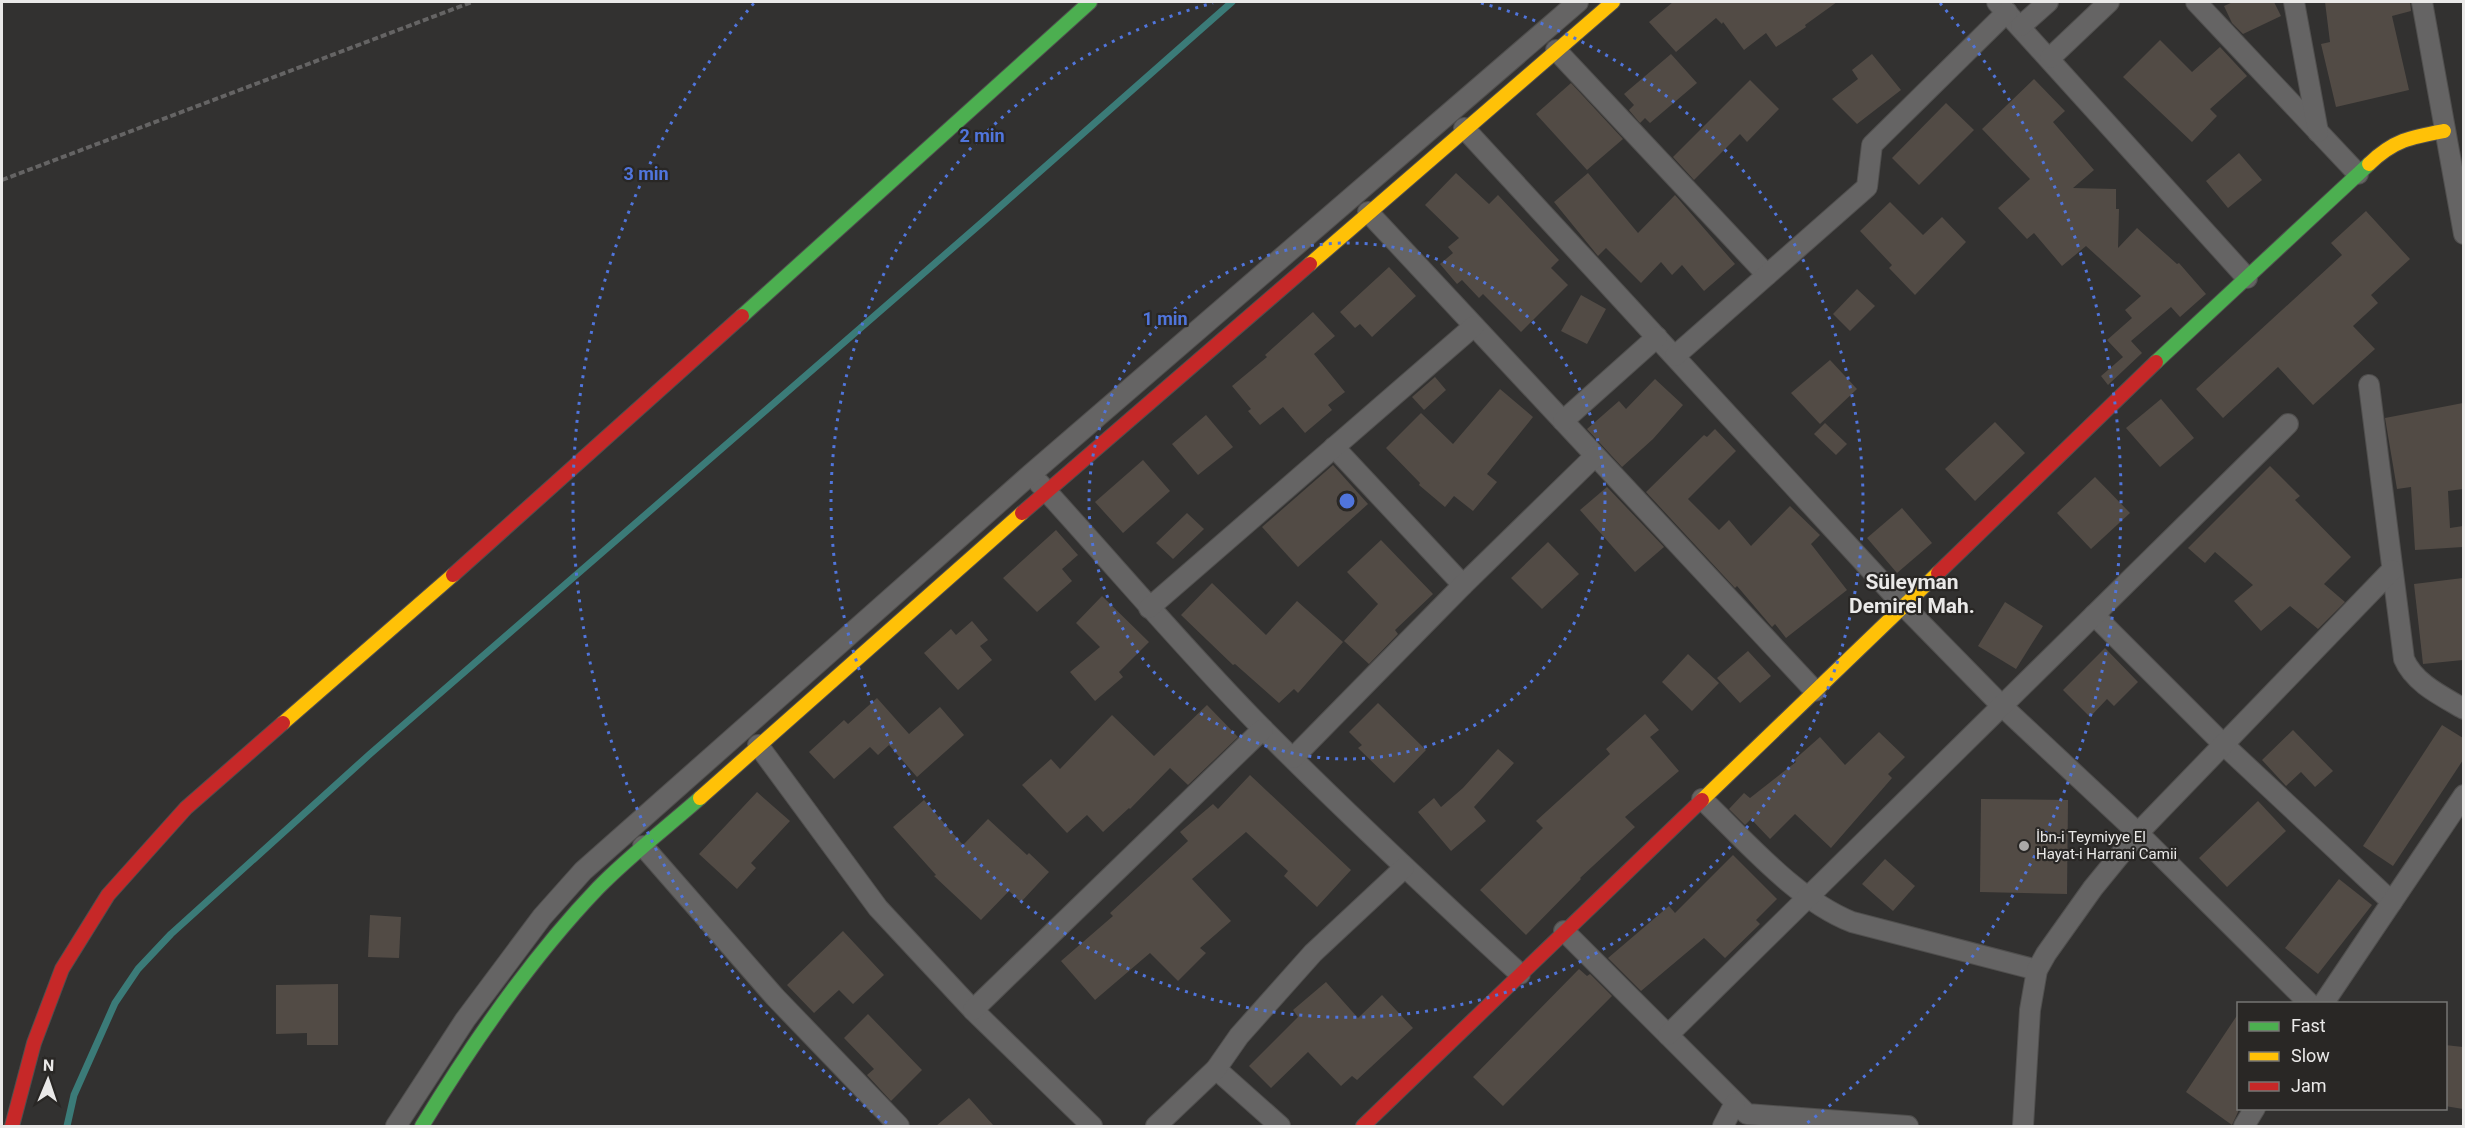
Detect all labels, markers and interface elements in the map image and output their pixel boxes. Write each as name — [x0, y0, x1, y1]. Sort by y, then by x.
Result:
text: 2 min — [959, 125, 1005, 146]
text: 3 min — [623, 163, 669, 184]
text: 1 min — [1142, 308, 1188, 329]
centre of rings — [1337, 491, 1357, 511]
district label: Süleyman Demirel Mah. — [1849, 570, 1975, 618]
place label: İbn-i Teymiyye El Hayat-i Harrani Camii — [2036, 828, 2177, 863]
marker: İbn-i Teymiyye El Hayat-i Harrani Camii — [2017, 839, 2031, 853]
legend — [2237, 1002, 2447, 1110]
text: Fast — [2291, 1015, 2326, 1036]
text: Slow — [2291, 1045, 2330, 1066]
north arrow — [18, 1050, 78, 1110]
text: N — [43, 1056, 54, 1075]
text: Jam — [2291, 1075, 2327, 1096]

